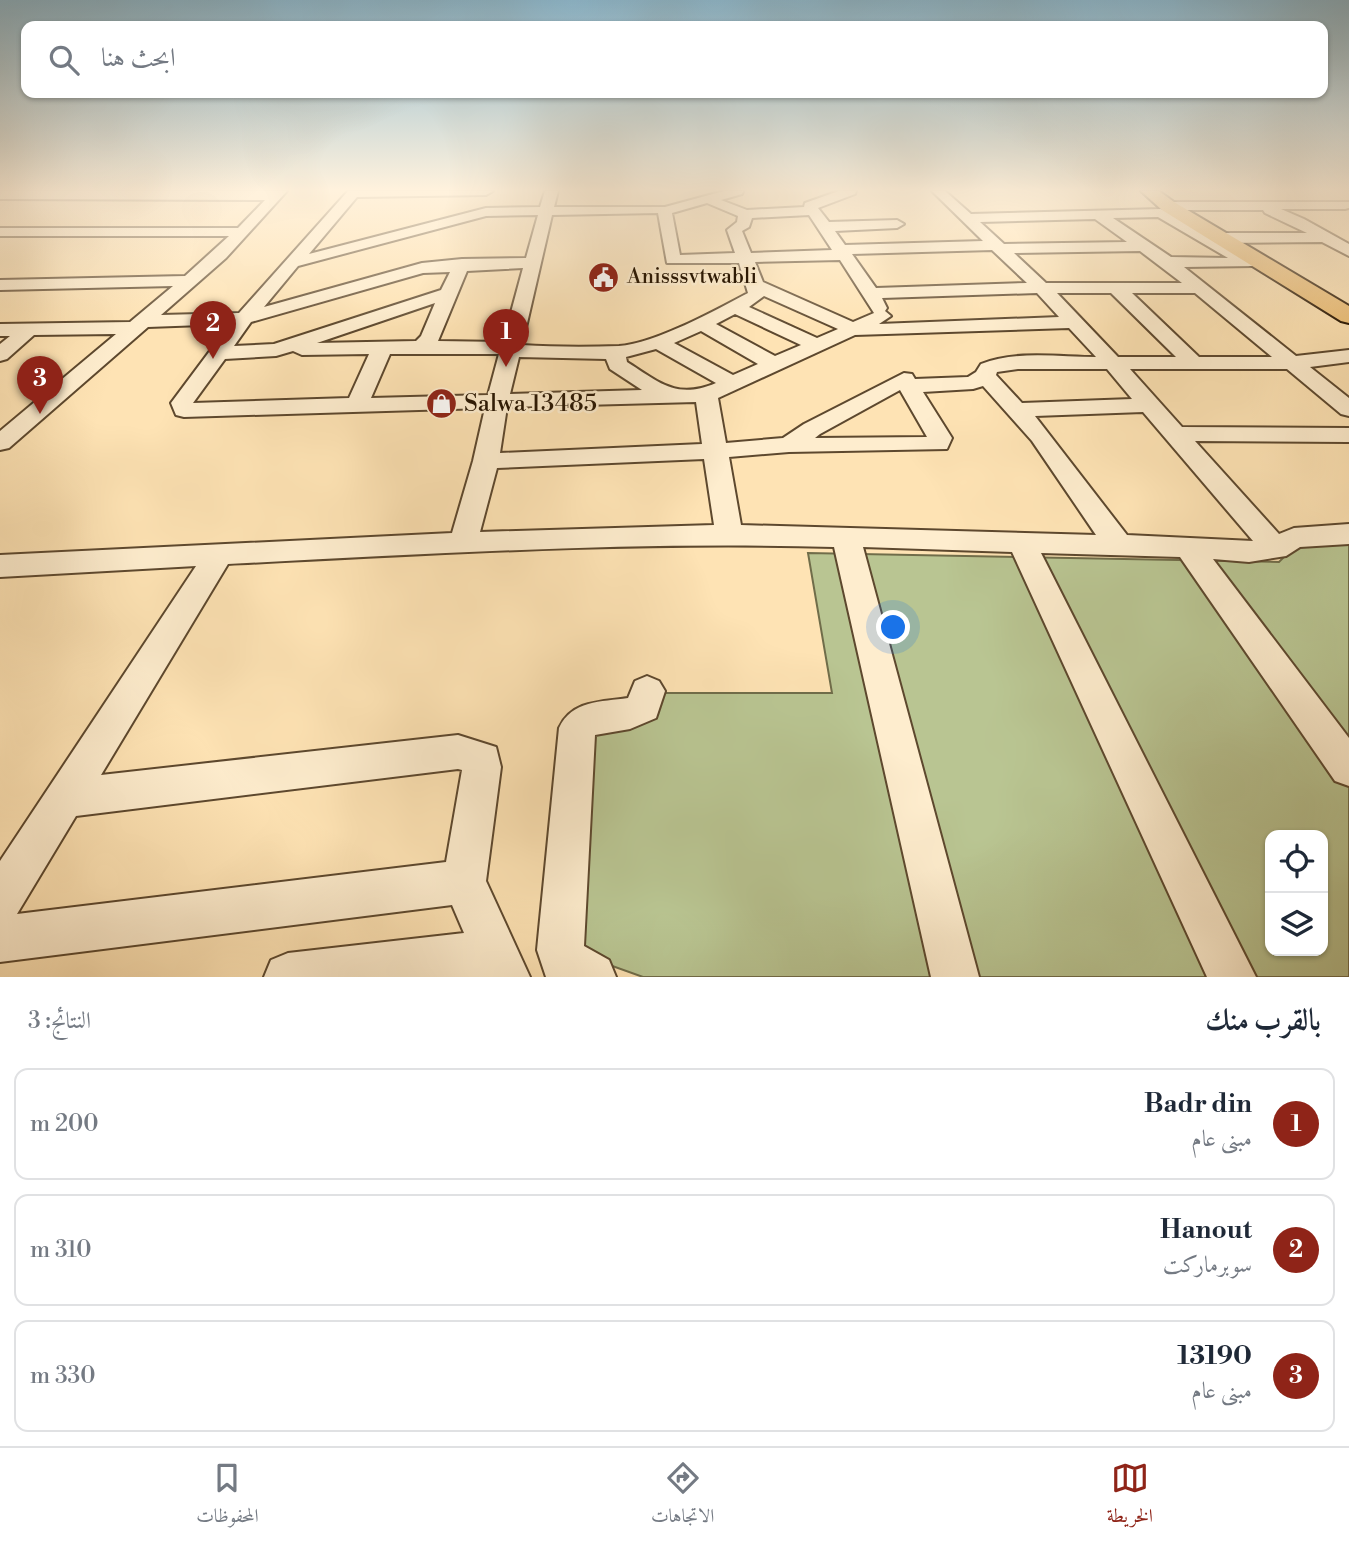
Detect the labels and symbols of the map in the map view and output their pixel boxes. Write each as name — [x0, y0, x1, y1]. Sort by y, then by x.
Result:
public building icon: Anisssvtwabli — [587, 260, 621, 294]
place label: Anisssvtwabli — [626, 264, 757, 290]
pin: 2 — [190, 301, 236, 359]
pin: 1 — [483, 309, 529, 367]
pin: 3 — [17, 356, 63, 414]
shop icon: Salwa 13485 — [424, 387, 458, 421]
place label: Salwa 13485 — [464, 389, 597, 419]
your location — [876, 610, 910, 644]

